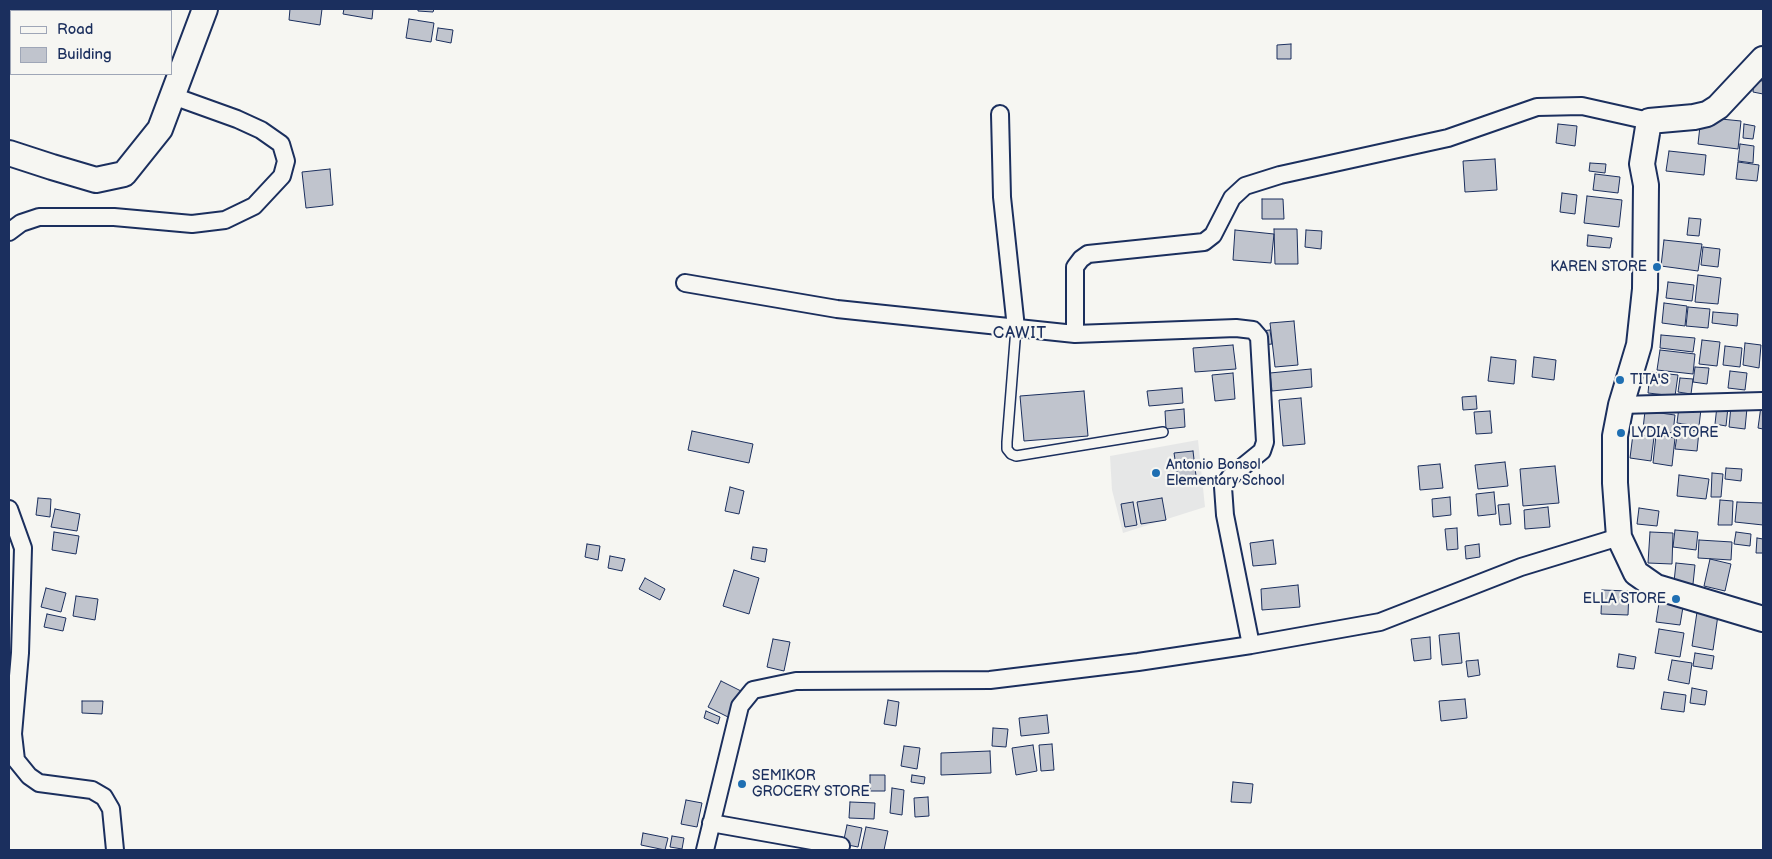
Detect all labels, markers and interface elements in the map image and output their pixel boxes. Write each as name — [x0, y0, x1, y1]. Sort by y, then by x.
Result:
legend — [10, 10, 172, 75]
text: Road — [57, 20, 93, 39]
text: Building — [57, 45, 112, 64]
place label: KAREN STORE — [1550, 259, 1647, 275]
marker: KAREN STORE — [1651, 261, 1663, 273]
district label: CAWIT — [992, 324, 1048, 344]
place label: TITA'S — [1630, 372, 1669, 388]
marker: TITA'S — [1614, 374, 1626, 386]
place label: LYDIA STORE — [1631, 425, 1718, 441]
marker: LYDIA STORE — [1615, 427, 1627, 439]
place label: Antonio Bonsol Elementary School — [1166, 457, 1285, 490]
marker: Antonio Bonsol Elementary School — [1150, 467, 1162, 479]
place label: ELLA STORE — [1583, 591, 1666, 607]
marker: ELLA STORE — [1670, 593, 1682, 605]
place label: SEMIKOR GROCERY STORE — [752, 768, 870, 800]
marker: SEMIKOR GROCERY STORE — [736, 778, 748, 790]

